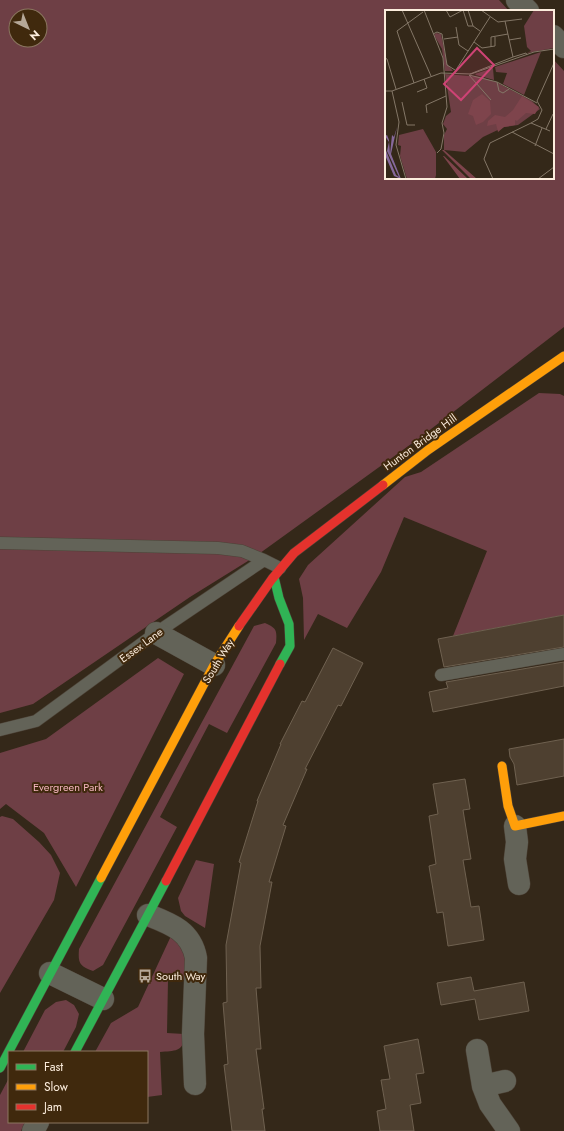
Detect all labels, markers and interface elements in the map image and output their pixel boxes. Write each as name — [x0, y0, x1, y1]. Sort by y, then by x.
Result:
north arrow — [8, 8, 48, 48]
inset map — [385, 10, 554, 179]
text: N — [26, 26, 43, 44]
street label: Hunton Bridge Hill — [380, 410, 460, 474]
street label: Essex Lane — [116, 624, 166, 666]
street label: South Way — [198, 636, 238, 686]
park label: Evergreen Park — [33, 779, 103, 795]
bus stop icon: South Way — [137, 968, 153, 984]
place label: South Way — [156, 968, 206, 984]
legend — [8, 1051, 148, 1123]
text: Fast — [44, 1058, 63, 1076]
text: Slow — [44, 1078, 69, 1096]
text: Jam — [42, 1098, 62, 1116]

